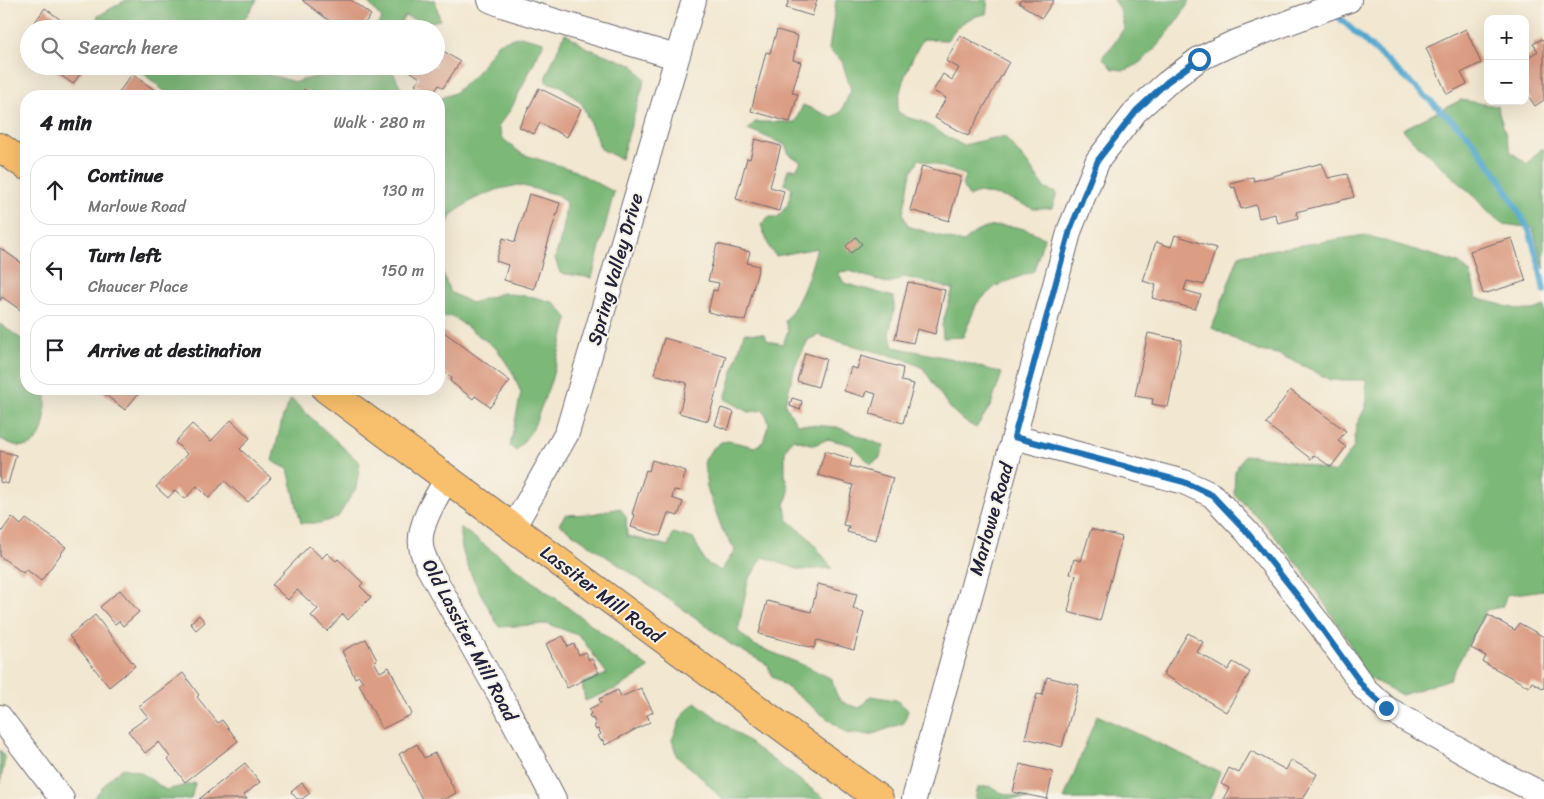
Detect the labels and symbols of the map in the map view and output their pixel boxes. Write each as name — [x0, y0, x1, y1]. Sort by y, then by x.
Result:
route start — [1188, 48, 1211, 71]
street label: Spring Valley Drive — [577, 189, 653, 349]
street label: Marlowe Road — [959, 457, 1023, 579]
street label: Lassiter Mill Road — [533, 536, 673, 653]
street label: Old Lassiter Mill Road — [413, 553, 528, 729]
route end — [1375, 697, 1398, 720]

